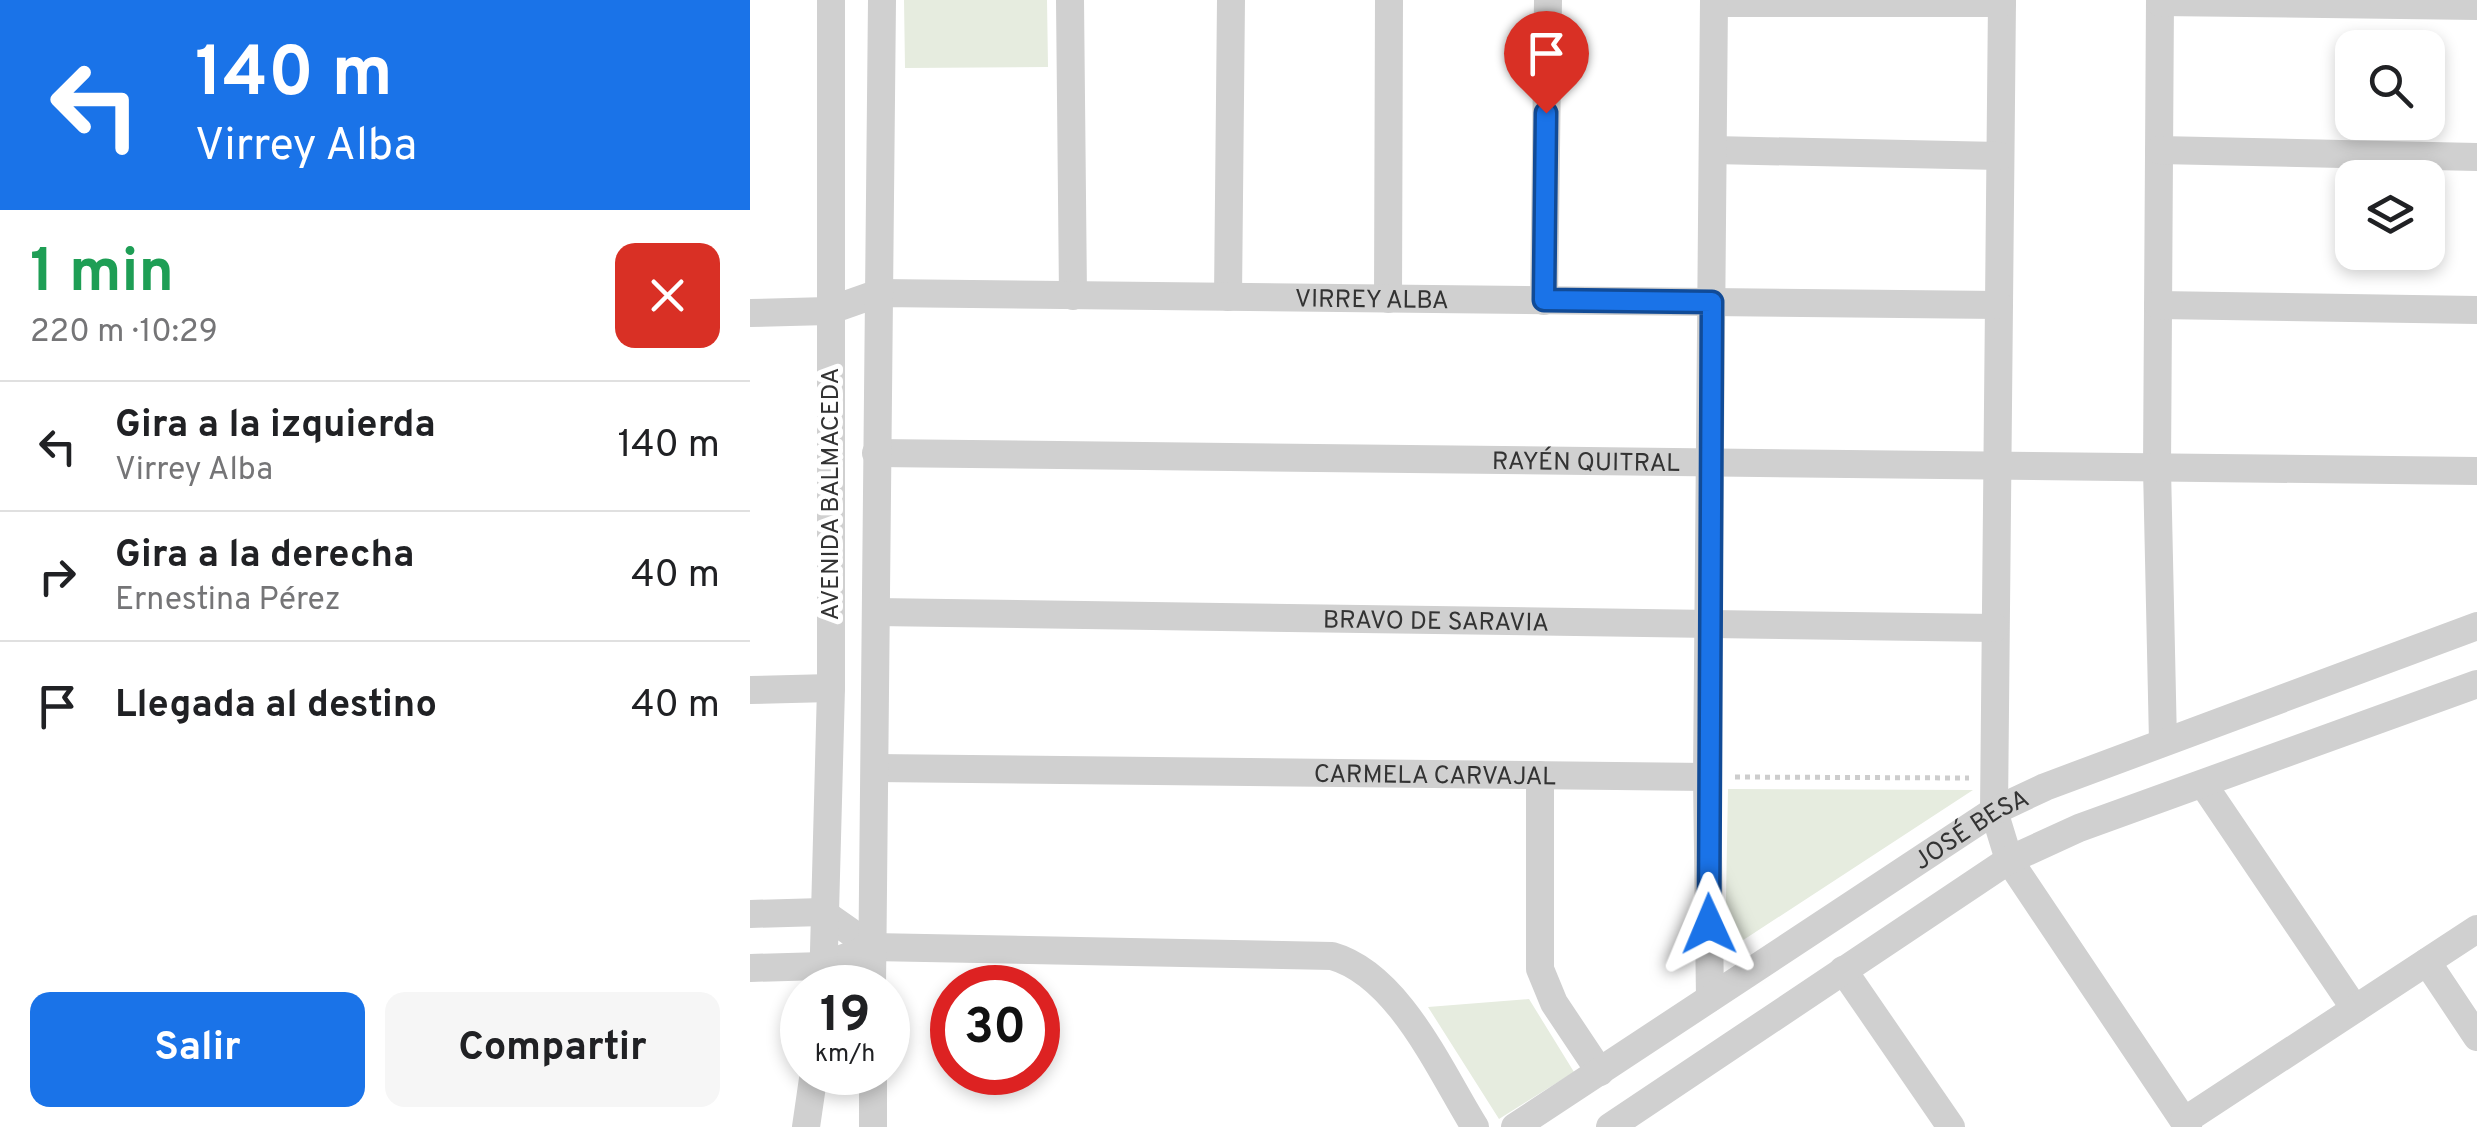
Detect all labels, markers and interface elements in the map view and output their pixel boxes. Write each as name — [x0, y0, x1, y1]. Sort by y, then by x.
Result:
pin — [1504, 11, 1589, 114]
icon: arrive — [1519, 26, 1574, 81]
map controls — [2335, 30, 2445, 270]
button: search — [2335, 30, 2445, 140]
text: 140 m — [195, 32, 393, 121]
icon: left — [30, 40, 160, 170]
text: Virrey Alba — [195, 119, 417, 176]
button: layers — [2335, 160, 2445, 270]
text: 1 min — [30, 237, 174, 313]
button: close — [615, 243, 720, 348]
street label: VIRREY ALBA — [1295, 284, 1449, 318]
text: 220 m · 10:29 — [30, 313, 218, 353]
street label: AVENIDA BALMACEDA — [816, 368, 848, 620]
text: Gira a la izquierda — [115, 402, 436, 451]
icon: left — [30, 419, 85, 474]
text: 140 m — [617, 422, 720, 471]
street label: RAYÉN QUITRAL — [1492, 446, 1680, 481]
text: Virrey Alba — [115, 451, 273, 491]
text: Gira a la derecha — [115, 532, 414, 581]
icon: right — [30, 549, 85, 604]
text: 40 m — [631, 552, 720, 601]
text: Ernestina Pérez — [115, 581, 341, 621]
street label: BRAVO DE SARAVIA — [1323, 605, 1549, 641]
icon: arrive — [30, 679, 85, 734]
text: Llegada al destino — [115, 682, 437, 731]
text: 40 m — [631, 682, 720, 731]
street label: CARMELA CARVAJAL — [1314, 760, 1556, 794]
street label: JOSÉ BESA — [1908, 784, 2035, 879]
position arrow — [1657, 872, 1761, 976]
speed limit sign: 30 — [930, 965, 1060, 1095]
text: 19 — [820, 986, 870, 1049]
button: Salir — [30, 992, 365, 1107]
button: Compartir — [385, 992, 720, 1107]
text: km/h — [815, 1039, 875, 1071]

